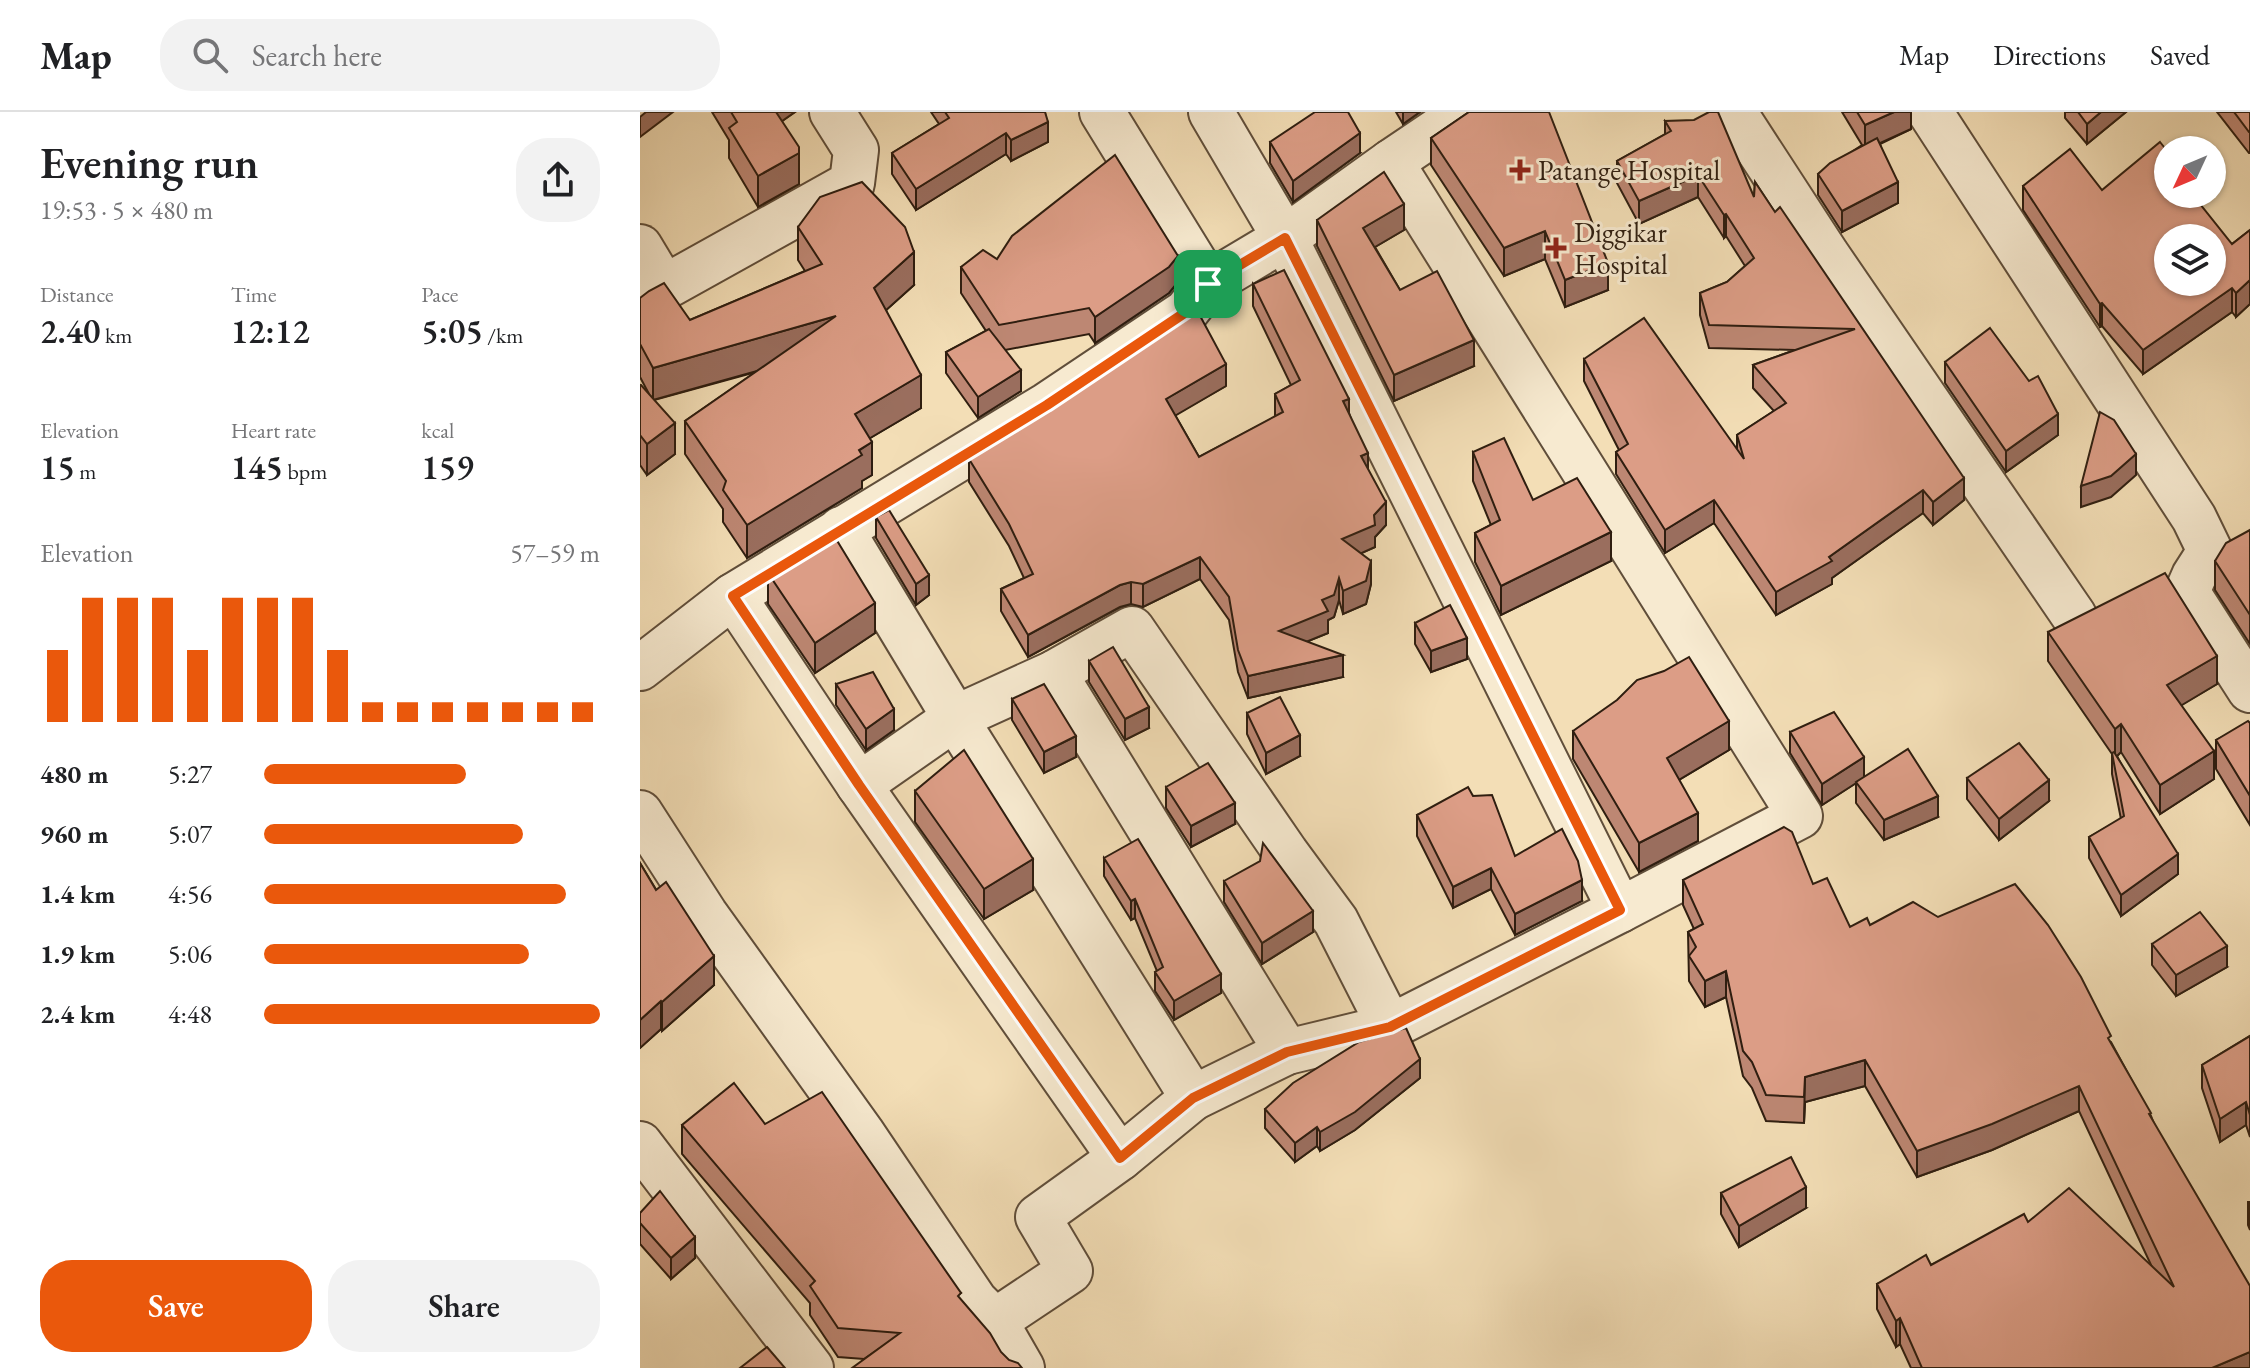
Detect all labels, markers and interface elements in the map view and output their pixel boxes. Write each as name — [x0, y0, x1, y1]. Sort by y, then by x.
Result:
search box — [160, 19, 720, 91]
text: Map — [40, 31, 112, 80]
icon: search — [188, 33, 232, 77]
text: Search here — [252, 36, 382, 75]
text: Map — [1899, 37, 1949, 73]
text: Directions — [1993, 37, 2106, 73]
text: Saved — [2150, 37, 2210, 73]
text: Evening run — [40, 134, 259, 191]
north arrow — [2154, 136, 2226, 208]
map controls — [2154, 136, 2226, 296]
button: share — [516, 138, 600, 222]
place label: Patange Hospital — [1538, 152, 1721, 188]
marker: Patange Hospital — [1509, 159, 1531, 181]
text: 19:53 · 5 × 480 m — [40, 193, 213, 227]
place label: Diggikar Hospital — [1574, 214, 1668, 282]
button: layers — [2154, 224, 2226, 296]
marker: Diggikar Hospital — [1545, 237, 1567, 259]
pin — [1174, 250, 1242, 318]
icon: arrive — [1186, 262, 1230, 306]
text: Distance — [40, 280, 113, 309]
text: Time — [231, 280, 276, 309]
text: Pace — [421, 280, 458, 309]
text: 2.40 — [40, 309, 101, 353]
text: 12:12 — [231, 309, 310, 353]
text: 5:05 — [421, 309, 483, 353]
text: km — [101, 321, 132, 350]
text: /km — [483, 321, 524, 350]
text: Elevation — [40, 416, 119, 445]
text: Heart rate — [231, 416, 316, 445]
text: kcal — [421, 416, 454, 445]
text: 15 — [40, 445, 75, 489]
text: 145 — [231, 445, 283, 489]
text: 159 — [421, 445, 474, 489]
text: m — [75, 457, 96, 486]
text: bpm — [283, 457, 327, 486]
text: Elevation — [40, 536, 134, 570]
text: 57–59 m — [510, 536, 600, 570]
text: 480 m — [40, 757, 108, 791]
text: 5:27 — [168, 757, 212, 791]
text: 960 m — [40, 817, 108, 851]
text: 5:07 — [168, 817, 212, 851]
text: 1.4 km — [40, 877, 115, 911]
text: 4:56 — [168, 877, 212, 911]
text: 1.9 km — [40, 937, 115, 971]
text: 5:06 — [168, 937, 212, 971]
text: 2.4 km — [40, 997, 115, 1031]
text: 4:48 — [168, 997, 212, 1031]
button: Save — [40, 1260, 312, 1352]
button: Share — [328, 1260, 600, 1352]

